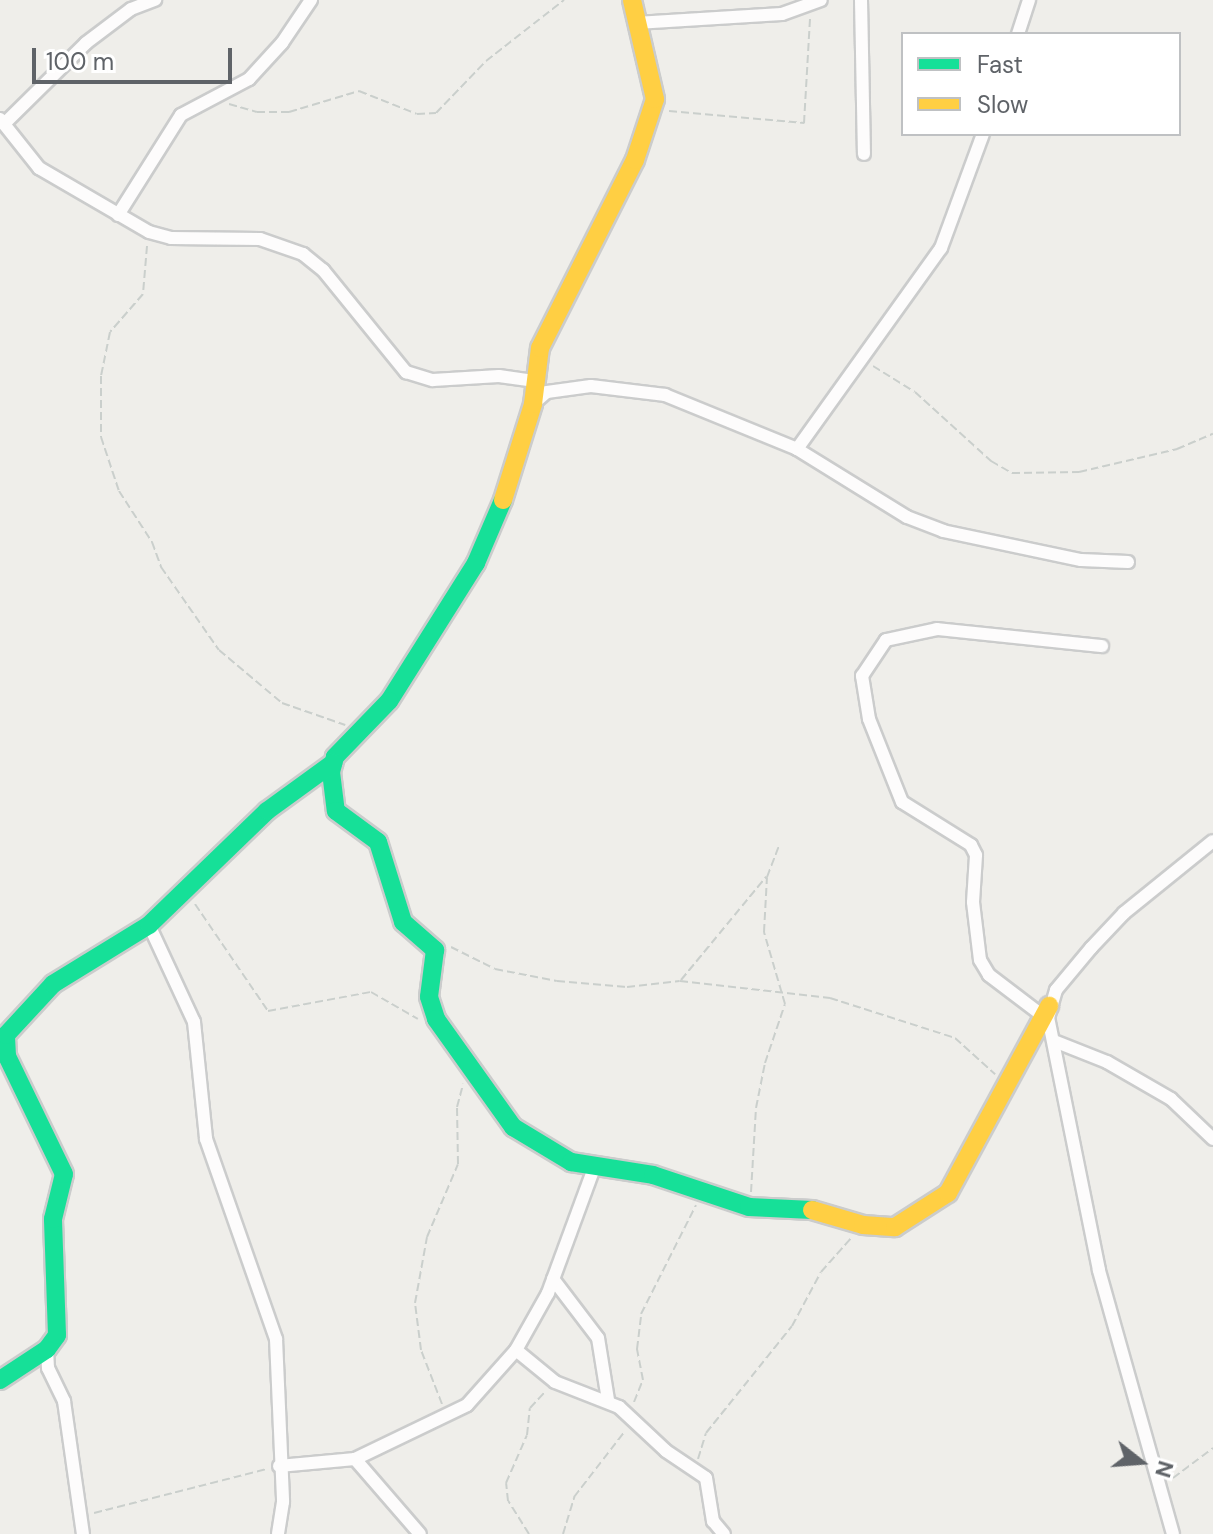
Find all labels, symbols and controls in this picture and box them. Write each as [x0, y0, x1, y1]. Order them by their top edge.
scale bar [36, 32, 236, 82]
legend [901, 32, 1181, 136]
text: 100 m [46, 46, 114, 77]
text: Fast [977, 49, 1023, 80]
text: Slow [977, 89, 1028, 120]
north arrow [1101, 1422, 1181, 1502]
text: N [1148, 1457, 1181, 1481]

